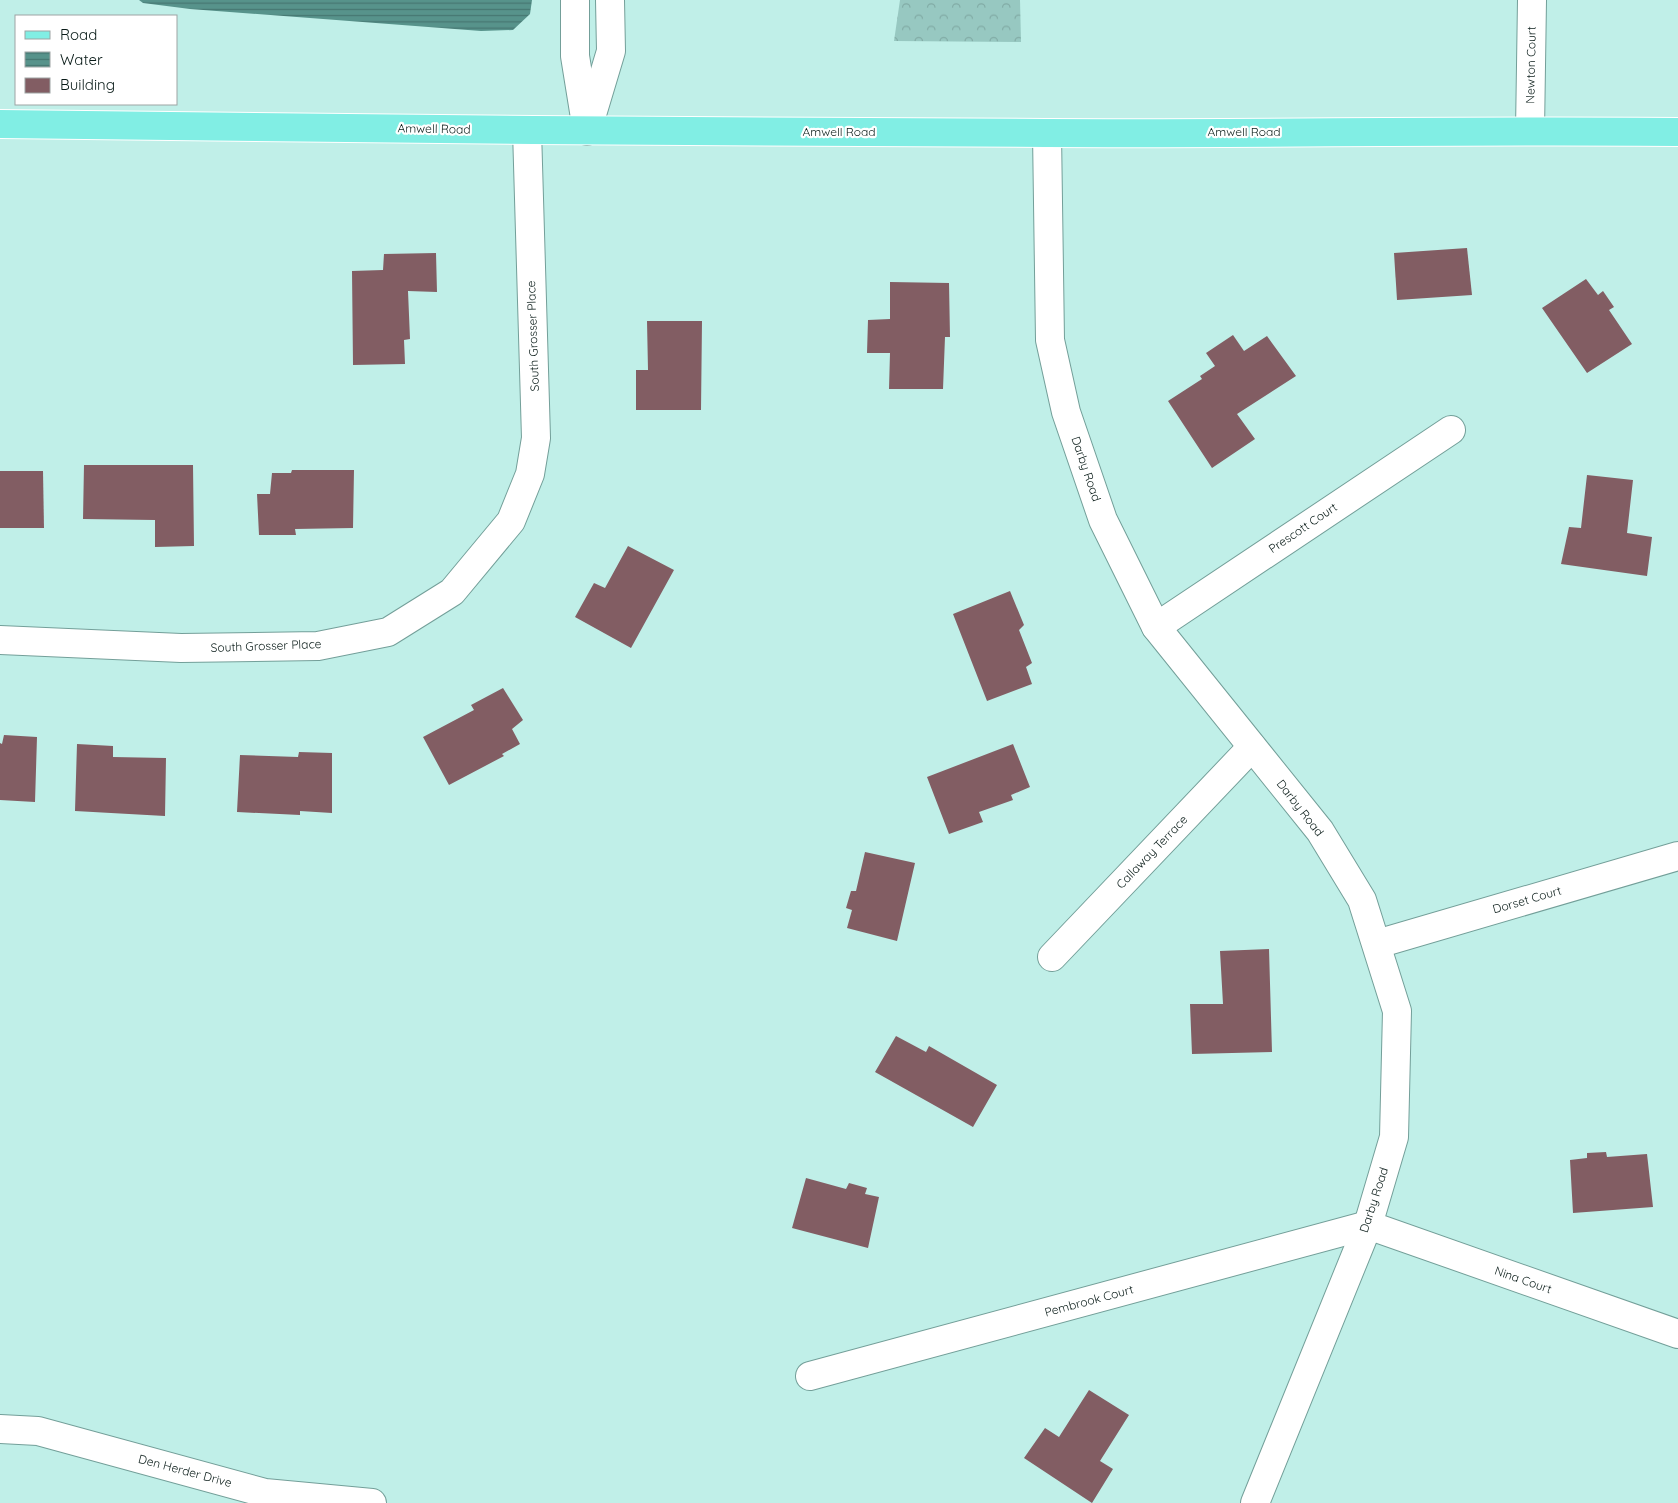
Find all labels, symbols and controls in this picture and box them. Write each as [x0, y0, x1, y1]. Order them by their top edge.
legend [15, 15, 178, 105]
text: Road [60, 25, 97, 44]
street label: Newton Court [1522, 26, 1539, 104]
text: Water [60, 50, 103, 69]
text: Building [60, 75, 115, 94]
street label: Amwell Road [397, 120, 471, 137]
street label: Amwell Road [802, 124, 876, 139]
street label: Amwell Road [1207, 124, 1281, 139]
street label: South Grosser Place [523, 280, 542, 392]
street label: Darby Road [1068, 434, 1105, 503]
street label: Prescott Court [1266, 499, 1340, 556]
street label: South Grosser Place [210, 636, 322, 655]
street label: Darby Road [1274, 776, 1327, 839]
street label: Callaway Terrace [1113, 812, 1191, 891]
street label: Dorset Court [1491, 883, 1563, 917]
street label: Darby Road [1356, 1165, 1391, 1234]
street label: Nina Court [1493, 1263, 1554, 1296]
street label: Pembrook Court [1043, 1281, 1135, 1320]
street label: Den Herder Drive [137, 1451, 234, 1490]

